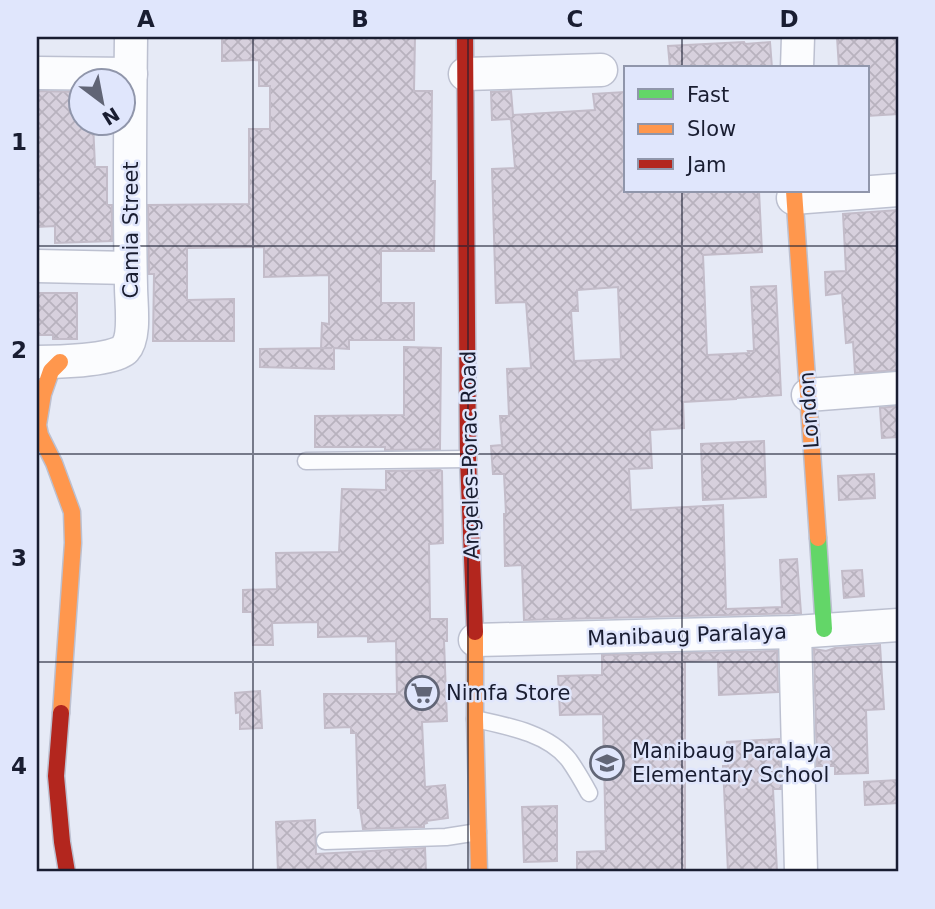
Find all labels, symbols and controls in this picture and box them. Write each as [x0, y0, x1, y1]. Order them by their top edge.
text: A [137, 6, 155, 32]
text: B [351, 6, 369, 32]
text: C [567, 6, 583, 32]
text: D [779, 6, 799, 32]
north arrow [66, 66, 136, 136]
legend [624, 66, 869, 192]
text: Fast [687, 83, 729, 107]
text: N [98, 103, 124, 130]
text: Slow [687, 117, 736, 141]
text: 1 [11, 129, 27, 155]
text: Jam [685, 153, 727, 177]
street label: Camia Street [119, 161, 143, 299]
text: 2 [11, 337, 27, 363]
street label: Angeles-Porac Road [456, 351, 484, 559]
street label: London [794, 371, 824, 449]
text: 3 [11, 545, 27, 571]
street label: Manibaug Paralaya [587, 620, 787, 650]
supermarket icon: Nimfa Store [403, 674, 441, 712]
place label: Nimfa Store [446, 681, 570, 705]
place label: Manibaug Paralaya Elementary School [632, 739, 832, 787]
school or university icon: Manibaug Paralaya Elementary School [588, 744, 626, 782]
text: 4 [11, 753, 27, 779]

